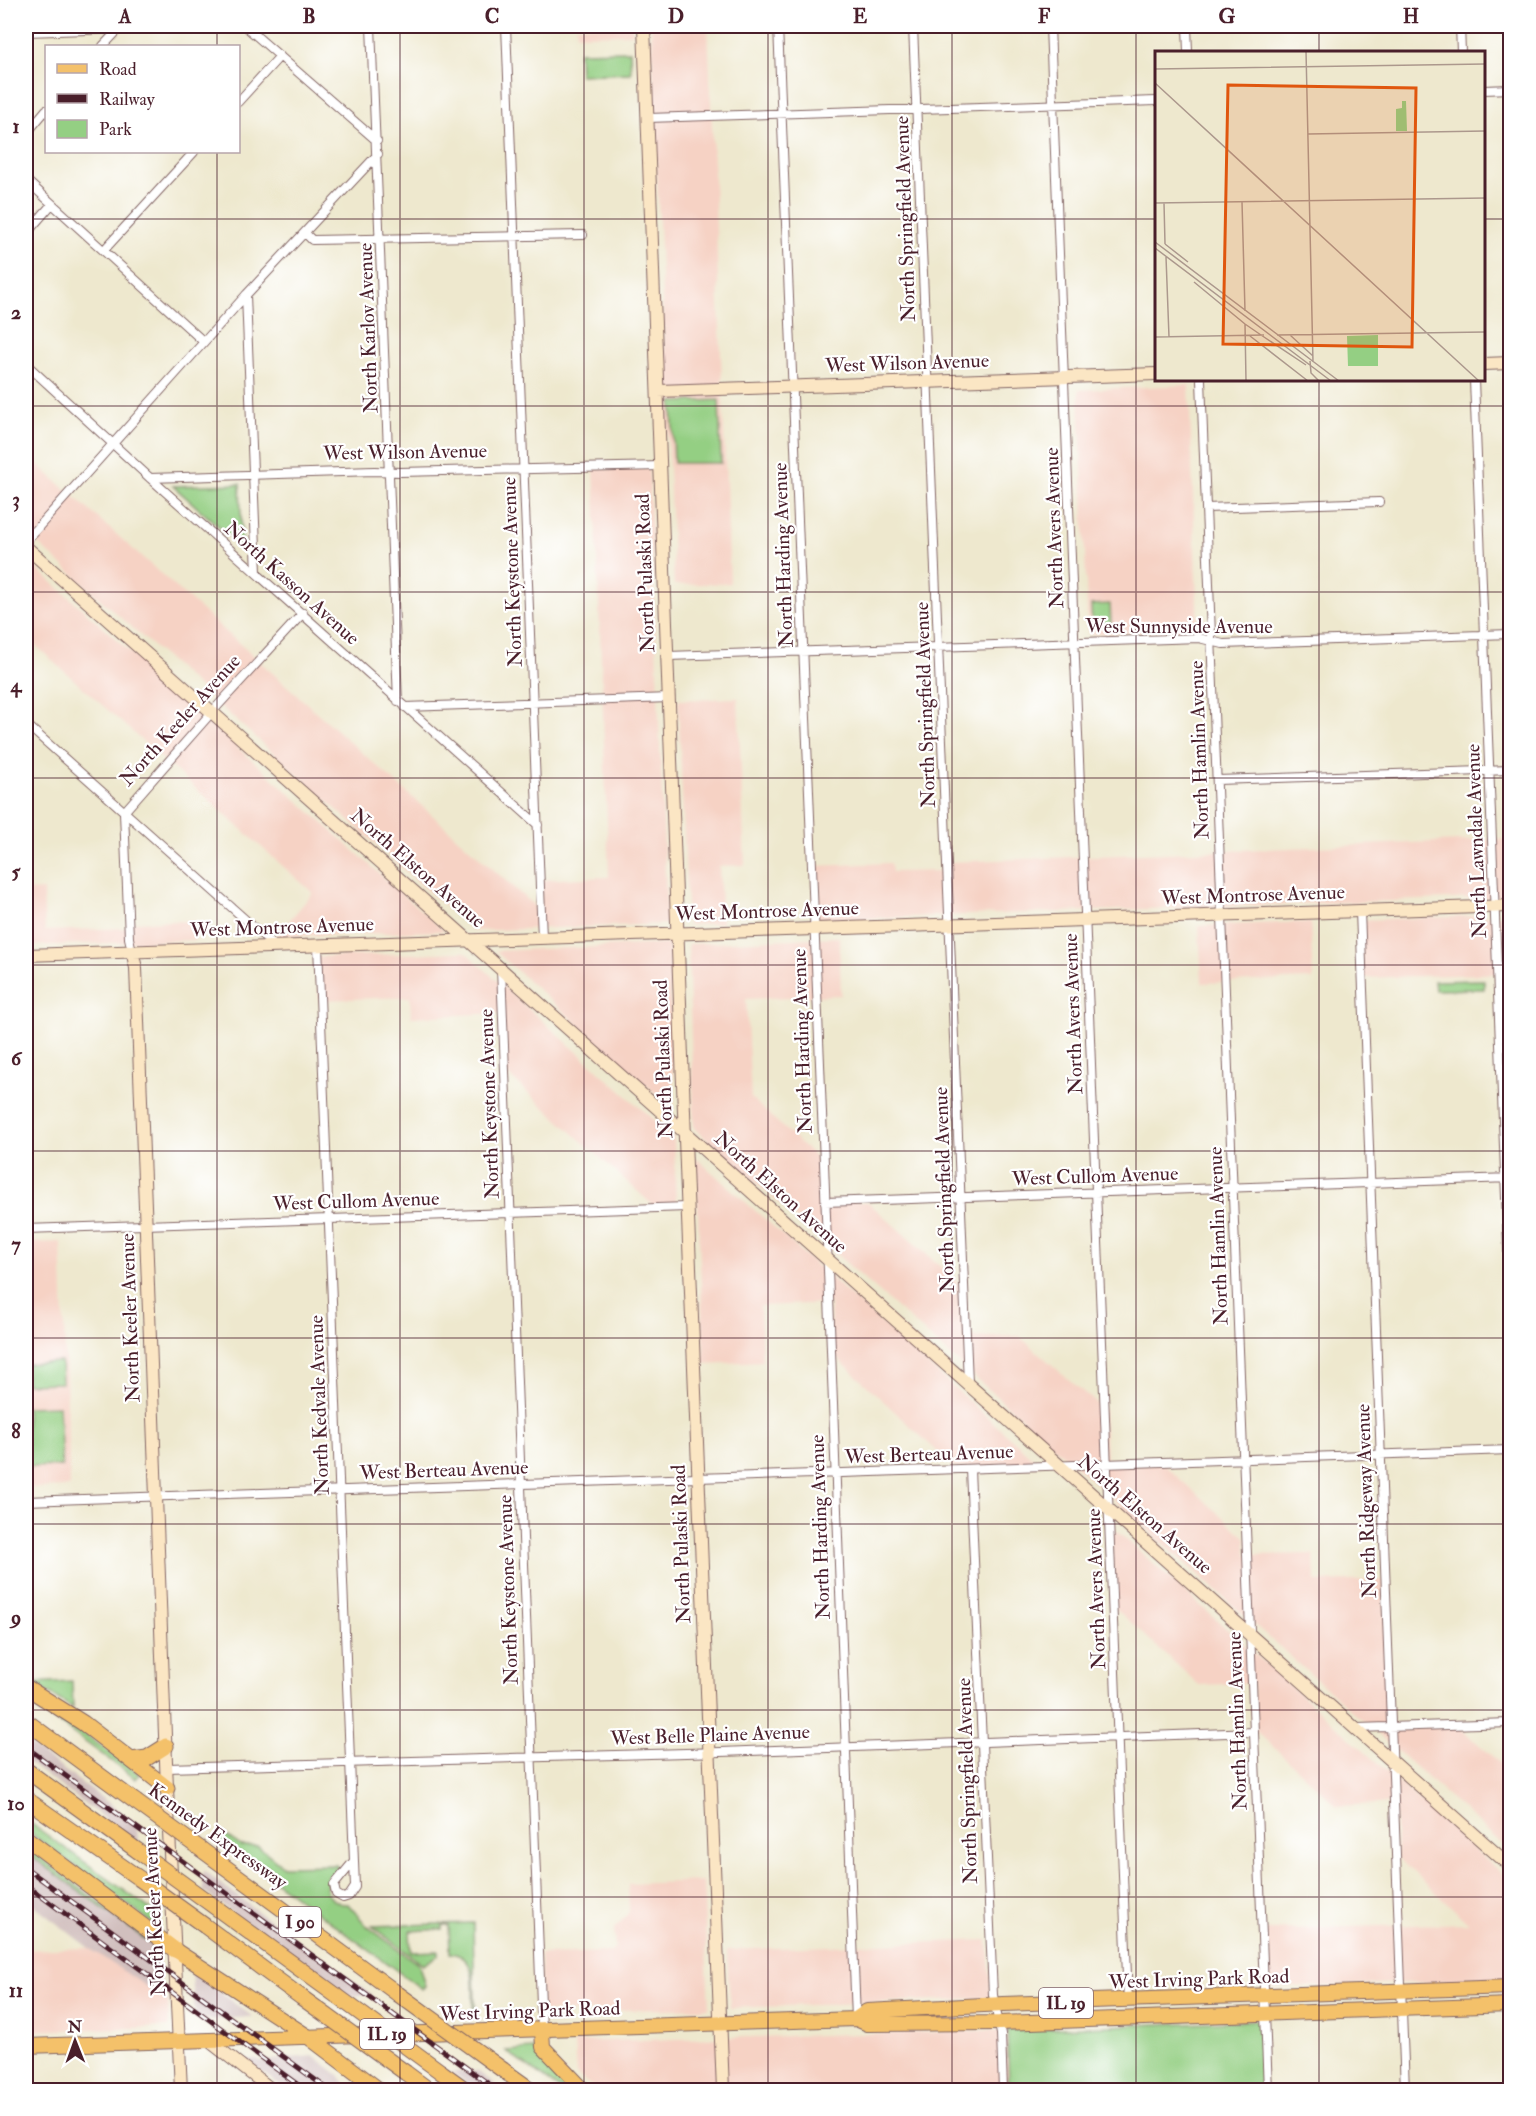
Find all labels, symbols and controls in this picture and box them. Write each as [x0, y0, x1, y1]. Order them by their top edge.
text: A [118, 4, 132, 29]
text: B [302, 4, 316, 29]
text: C [485, 4, 499, 29]
text: D [668, 4, 684, 29]
text: E [853, 4, 868, 29]
text: F [1038, 4, 1051, 29]
text: G [1219, 4, 1236, 29]
text: H [1403, 4, 1419, 29]
legend [45, 45, 240, 153]
inset map [1155, 51, 1485, 381]
text: Road [99, 58, 137, 81]
text: Railway [99, 88, 156, 111]
text: 1 [12, 114, 20, 139]
street label: North Springfield Avenue [889, 116, 922, 322]
text: Park [99, 118, 132, 141]
street label: North Karlov Avenue [353, 242, 383, 414]
text: 2 [11, 300, 21, 325]
street label: West Wilson Avenue [824, 348, 989, 378]
street label: West Wilson Avenue [322, 438, 487, 466]
street label: North Avers Avenue [1039, 447, 1069, 609]
street label: North Harding Avenue [767, 462, 799, 648]
street label: North Keystone Avenue [496, 476, 528, 668]
text: 3 [12, 487, 20, 512]
street label: North Pulaski Road [630, 493, 660, 653]
street label: North Kasson Avenue [219, 516, 365, 650]
street label: North Springfield Avenue [909, 602, 942, 808]
street label: West Sunnyside Avenue [1084, 614, 1273, 639]
street label: North Keeler Avenue [114, 649, 246, 791]
street label: North Hamlin Avenue [1183, 660, 1215, 840]
text: 4 [10, 673, 23, 698]
street label: North Lawndale Avenue [1460, 743, 1492, 939]
street label: North Elston Avenue [345, 803, 491, 933]
text: 5 [12, 859, 22, 884]
street label: West Montrose Avenue [1160, 879, 1345, 911]
street label: West Montrose Avenue [674, 895, 859, 927]
street label: West Montrose Avenue [189, 911, 374, 943]
street label: North Avers Avenue [1058, 933, 1088, 1095]
street label: North Harding Avenue [786, 948, 818, 1134]
street label: North Pulaski Road [648, 979, 678, 1139]
street label: North Keystone Avenue [473, 1008, 505, 1200]
text: 6 [11, 1046, 23, 1071]
street label: North Springfield Avenue [928, 1087, 961, 1293]
street label: North Elston Avenue [709, 1126, 853, 1258]
street label: North Hamlin Avenue [1202, 1146, 1234, 1326]
street label: West Cullom Avenue [1010, 1161, 1179, 1191]
street label: West Cullom Avenue [271, 1186, 440, 1216]
text: 7 [11, 1232, 21, 1257]
street label: North Keeler Avenue [115, 1233, 145, 1403]
street label: North Kedvale Avenue [303, 1315, 335, 1495]
street label: North Ridgeway Avenue [1350, 1403, 1382, 1599]
text: 8 [11, 1419, 21, 1444]
street label: North Harding Avenue [804, 1434, 836, 1620]
street label: West Berteau Avenue [843, 1439, 1014, 1469]
street label: North Elston Avenue [1072, 1449, 1218, 1579]
street label: West Berteau Avenue [358, 1455, 529, 1485]
street label: North Pulaski Road [666, 1464, 696, 1624]
street label: North Keystone Avenue [492, 1494, 524, 1686]
street label: North Avers Avenue [1081, 1508, 1111, 1670]
text: 9 [9, 1605, 21, 1630]
street label: North Hamlin Avenue [1221, 1631, 1253, 1811]
street label: North Springfield Avenue [951, 1678, 984, 1884]
street label: West Belle Plaine Avenue [609, 1719, 810, 1751]
street label: Kennedy Expressway [143, 1777, 293, 1896]
text: 10 [7, 1791, 25, 1816]
street label: North Keeler Avenue [137, 1827, 171, 1997]
road number: I 90 [279, 1907, 321, 1937]
street label: West Irving Park Road [1107, 1963, 1290, 1995]
text: 11 [9, 1978, 23, 2003]
road number: IL 19 [1039, 1988, 1093, 2018]
street label: West Irving Park Road [438, 1995, 621, 2027]
north arrow [45, 2011, 105, 2071]
text: N [66, 2017, 83, 2037]
road number: IL 19 [360, 2019, 414, 2049]

